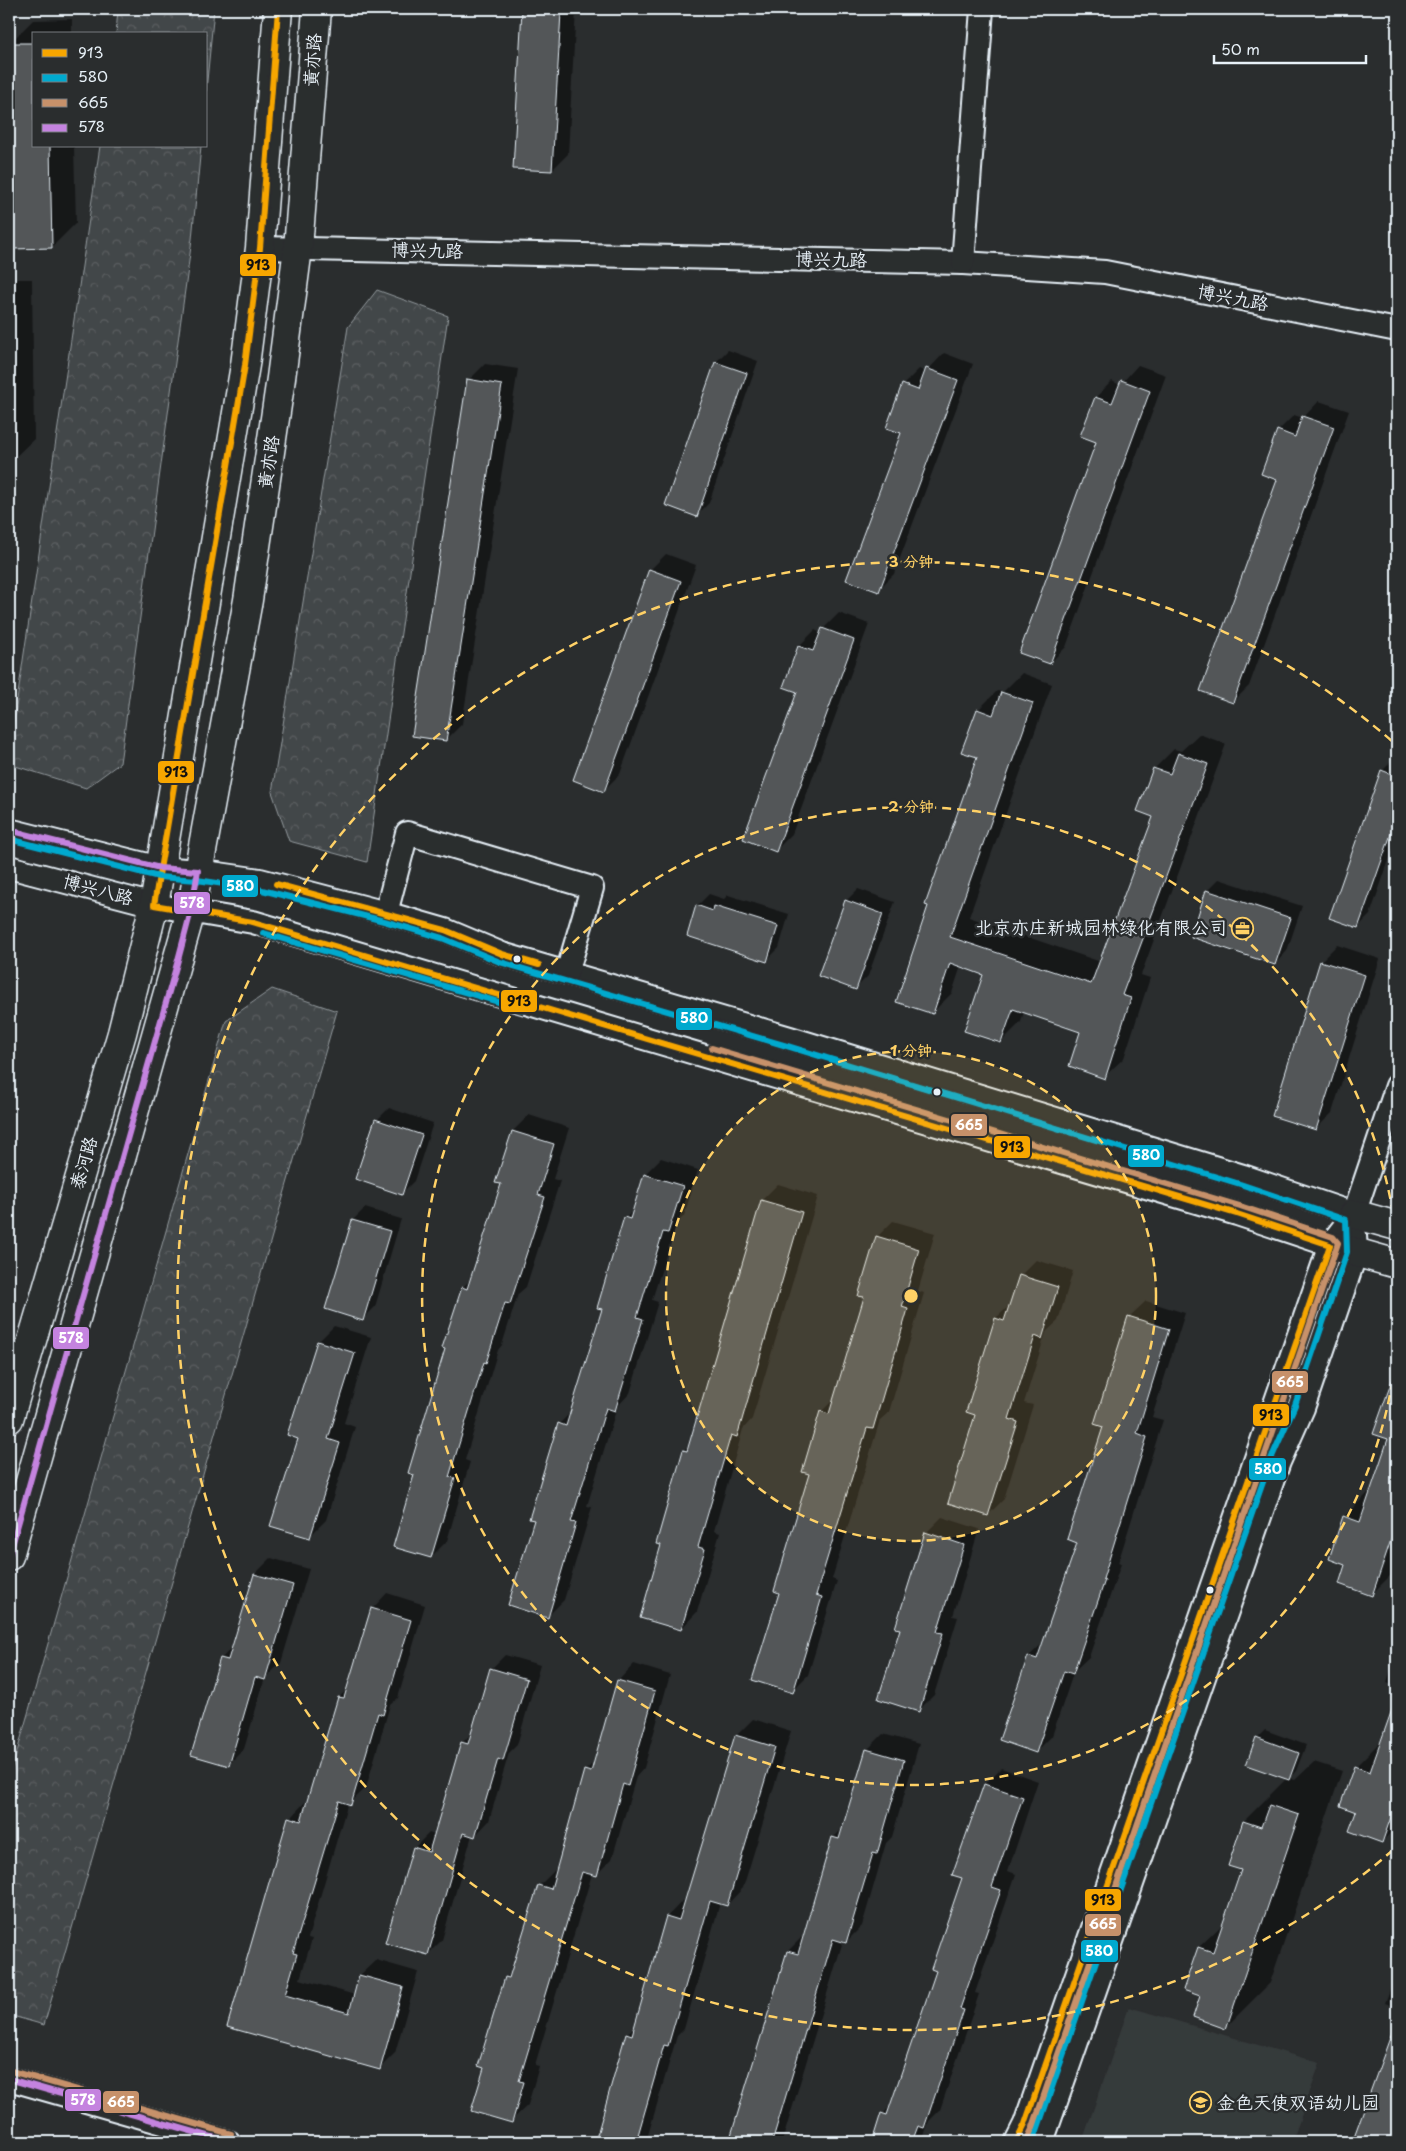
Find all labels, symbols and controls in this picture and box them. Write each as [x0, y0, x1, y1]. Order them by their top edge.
legend [32, 32, 208, 148]
street label: 黄亦路 [296, 32, 327, 88]
scale bar [1214, 32, 1366, 64]
text: 50 m [1221, 37, 1260, 60]
text: 913 [78, 40, 104, 63]
text: 580 [78, 64, 108, 87]
text: 665 [78, 90, 108, 113]
text: 578 [78, 114, 105, 137]
street label: 博兴九路 [391, 235, 463, 264]
street label: 博兴九路 [795, 244, 867, 273]
line badge: 913 [239, 253, 277, 277]
text: 913 [246, 254, 270, 275]
street label: 博兴九路 [1195, 276, 1271, 317]
street label: 黄亦路 [250, 433, 285, 491]
text: 3 分钟 [889, 549, 933, 572]
line badge: 913 [157, 760, 195, 784]
text: 913 [164, 761, 188, 782]
text: 2 分钟 [888, 794, 934, 817]
street label: 博兴八路 [60, 866, 137, 911]
line badge: 580 [221, 874, 259, 898]
text: 580 [226, 875, 254, 896]
line badge: 578 [173, 891, 211, 915]
text: 578 [179, 892, 205, 913]
place label: 北京亦庄新城园林绿化有限公司 [975, 913, 1227, 940]
office icon: 北京亦庄新城园林绿化有限公司 [1231, 916, 1255, 940]
unlabelled marker [512, 954, 522, 964]
line badge: 913 [500, 989, 538, 1013]
text: 913 [507, 990, 531, 1011]
line badge: 580 [675, 1007, 713, 1031]
text: 580 [680, 1007, 708, 1028]
text: 1 分钟 [890, 1038, 932, 1061]
unlabelled marker [932, 1087, 942, 1097]
line badge: 665 [950, 1113, 988, 1137]
text: 665 [955, 1114, 983, 1135]
street label: 泰河路 [62, 1133, 103, 1192]
line badge: 913 [993, 1135, 1031, 1159]
text: 913 [1000, 1136, 1024, 1157]
line badge: 580 [1127, 1144, 1165, 1168]
text: 580 [1132, 1144, 1160, 1165]
centre of rings [902, 1287, 920, 1305]
line badge: 578 [52, 1326, 90, 1350]
text: 578 [58, 1327, 84, 1348]
line badge: 665 [1271, 1370, 1309, 1394]
text: 665 [1276, 1371, 1304, 1392]
line badge: 913 [1252, 1403, 1290, 1427]
text: 913 [1259, 1404, 1283, 1425]
line badge: 580 [1248, 1457, 1287, 1481]
text: 580 [1254, 1458, 1282, 1479]
unlabelled marker [1205, 1585, 1215, 1595]
line badge: 913 [1084, 1888, 1122, 1912]
text: 913 [1091, 1889, 1115, 1910]
line badge: 665 [1084, 1913, 1122, 1937]
text: 665 [1089, 1913, 1117, 1934]
line badge: 580 [1080, 1939, 1119, 1963]
text: 580 [1085, 1940, 1113, 1961]
line badge: 578 [64, 2088, 102, 2112]
place label: 金色天使双语幼儿园 [1217, 2088, 1379, 2115]
text: 578 [70, 2089, 96, 2110]
line badge: 665 [102, 2090, 140, 2114]
text: 665 [107, 2091, 135, 2112]
school or university icon: 金色天使双语幼儿园 [1189, 2091, 1213, 2115]

